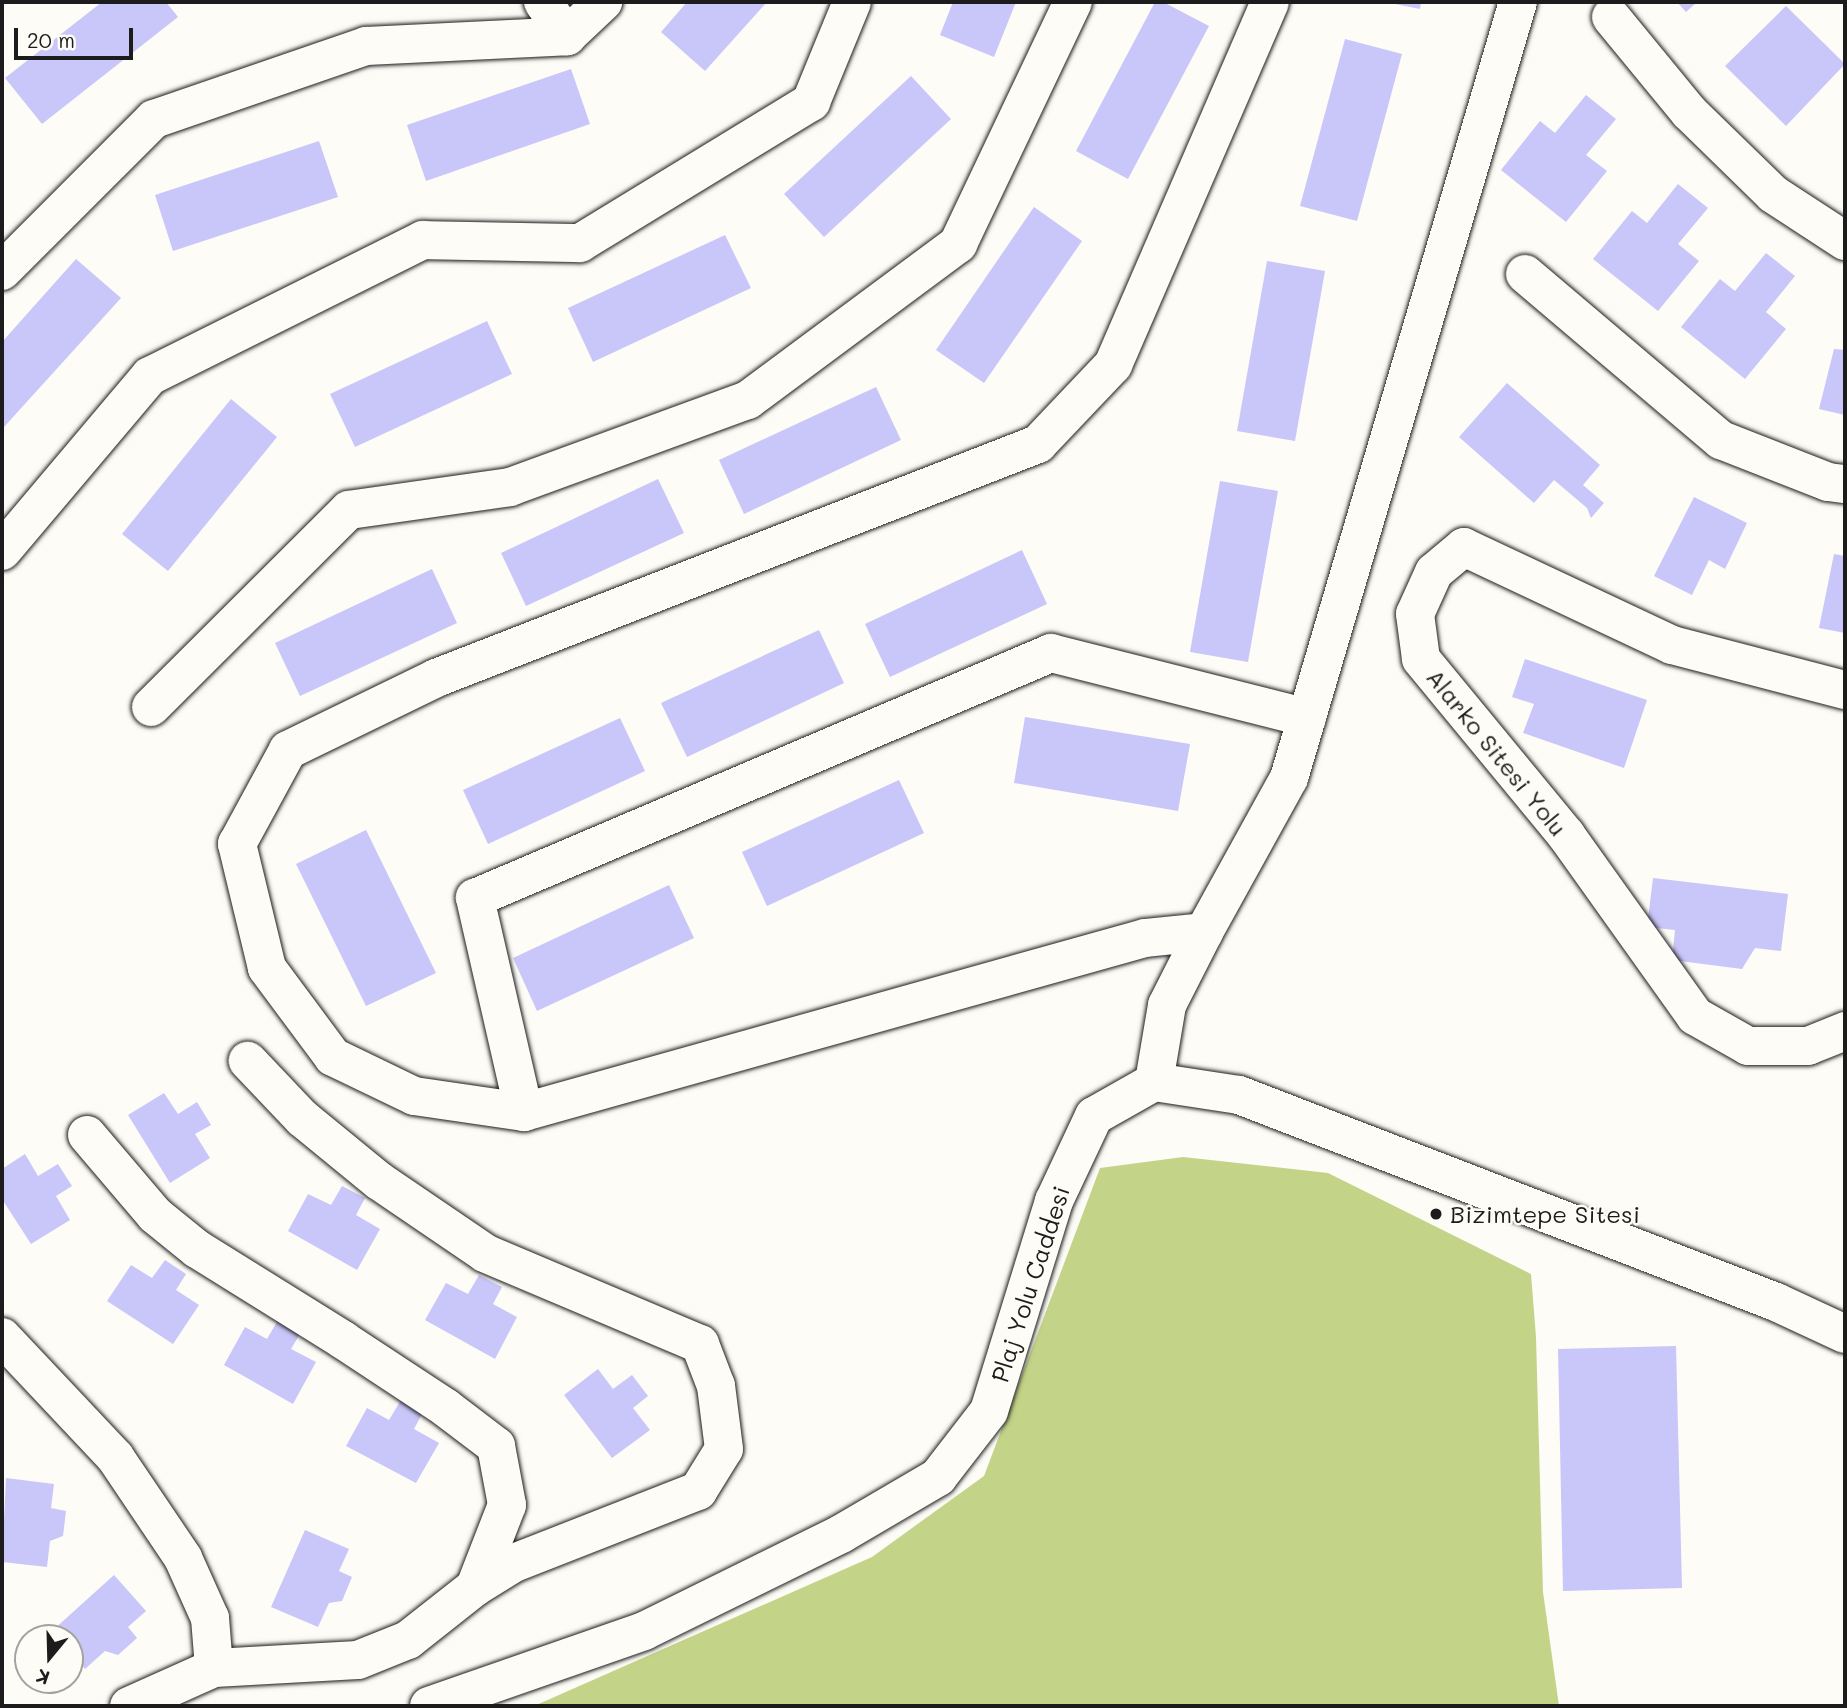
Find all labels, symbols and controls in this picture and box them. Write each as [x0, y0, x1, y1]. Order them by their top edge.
scale bar [18, 14, 136, 58]
text: 20 m [27, 26, 75, 53]
street label: Alarko Sitesi Yolu [1421, 663, 1573, 841]
street label: Plaj Yolu Caddesi [985, 1182, 1075, 1386]
place label: Bizimtepe Sitesi [1450, 1200, 1640, 1228]
marker: Bizimtepe Sitesi [1428, 1206, 1444, 1222]
north arrow [14, 1624, 84, 1694]
text: K [33, 1664, 53, 1691]

